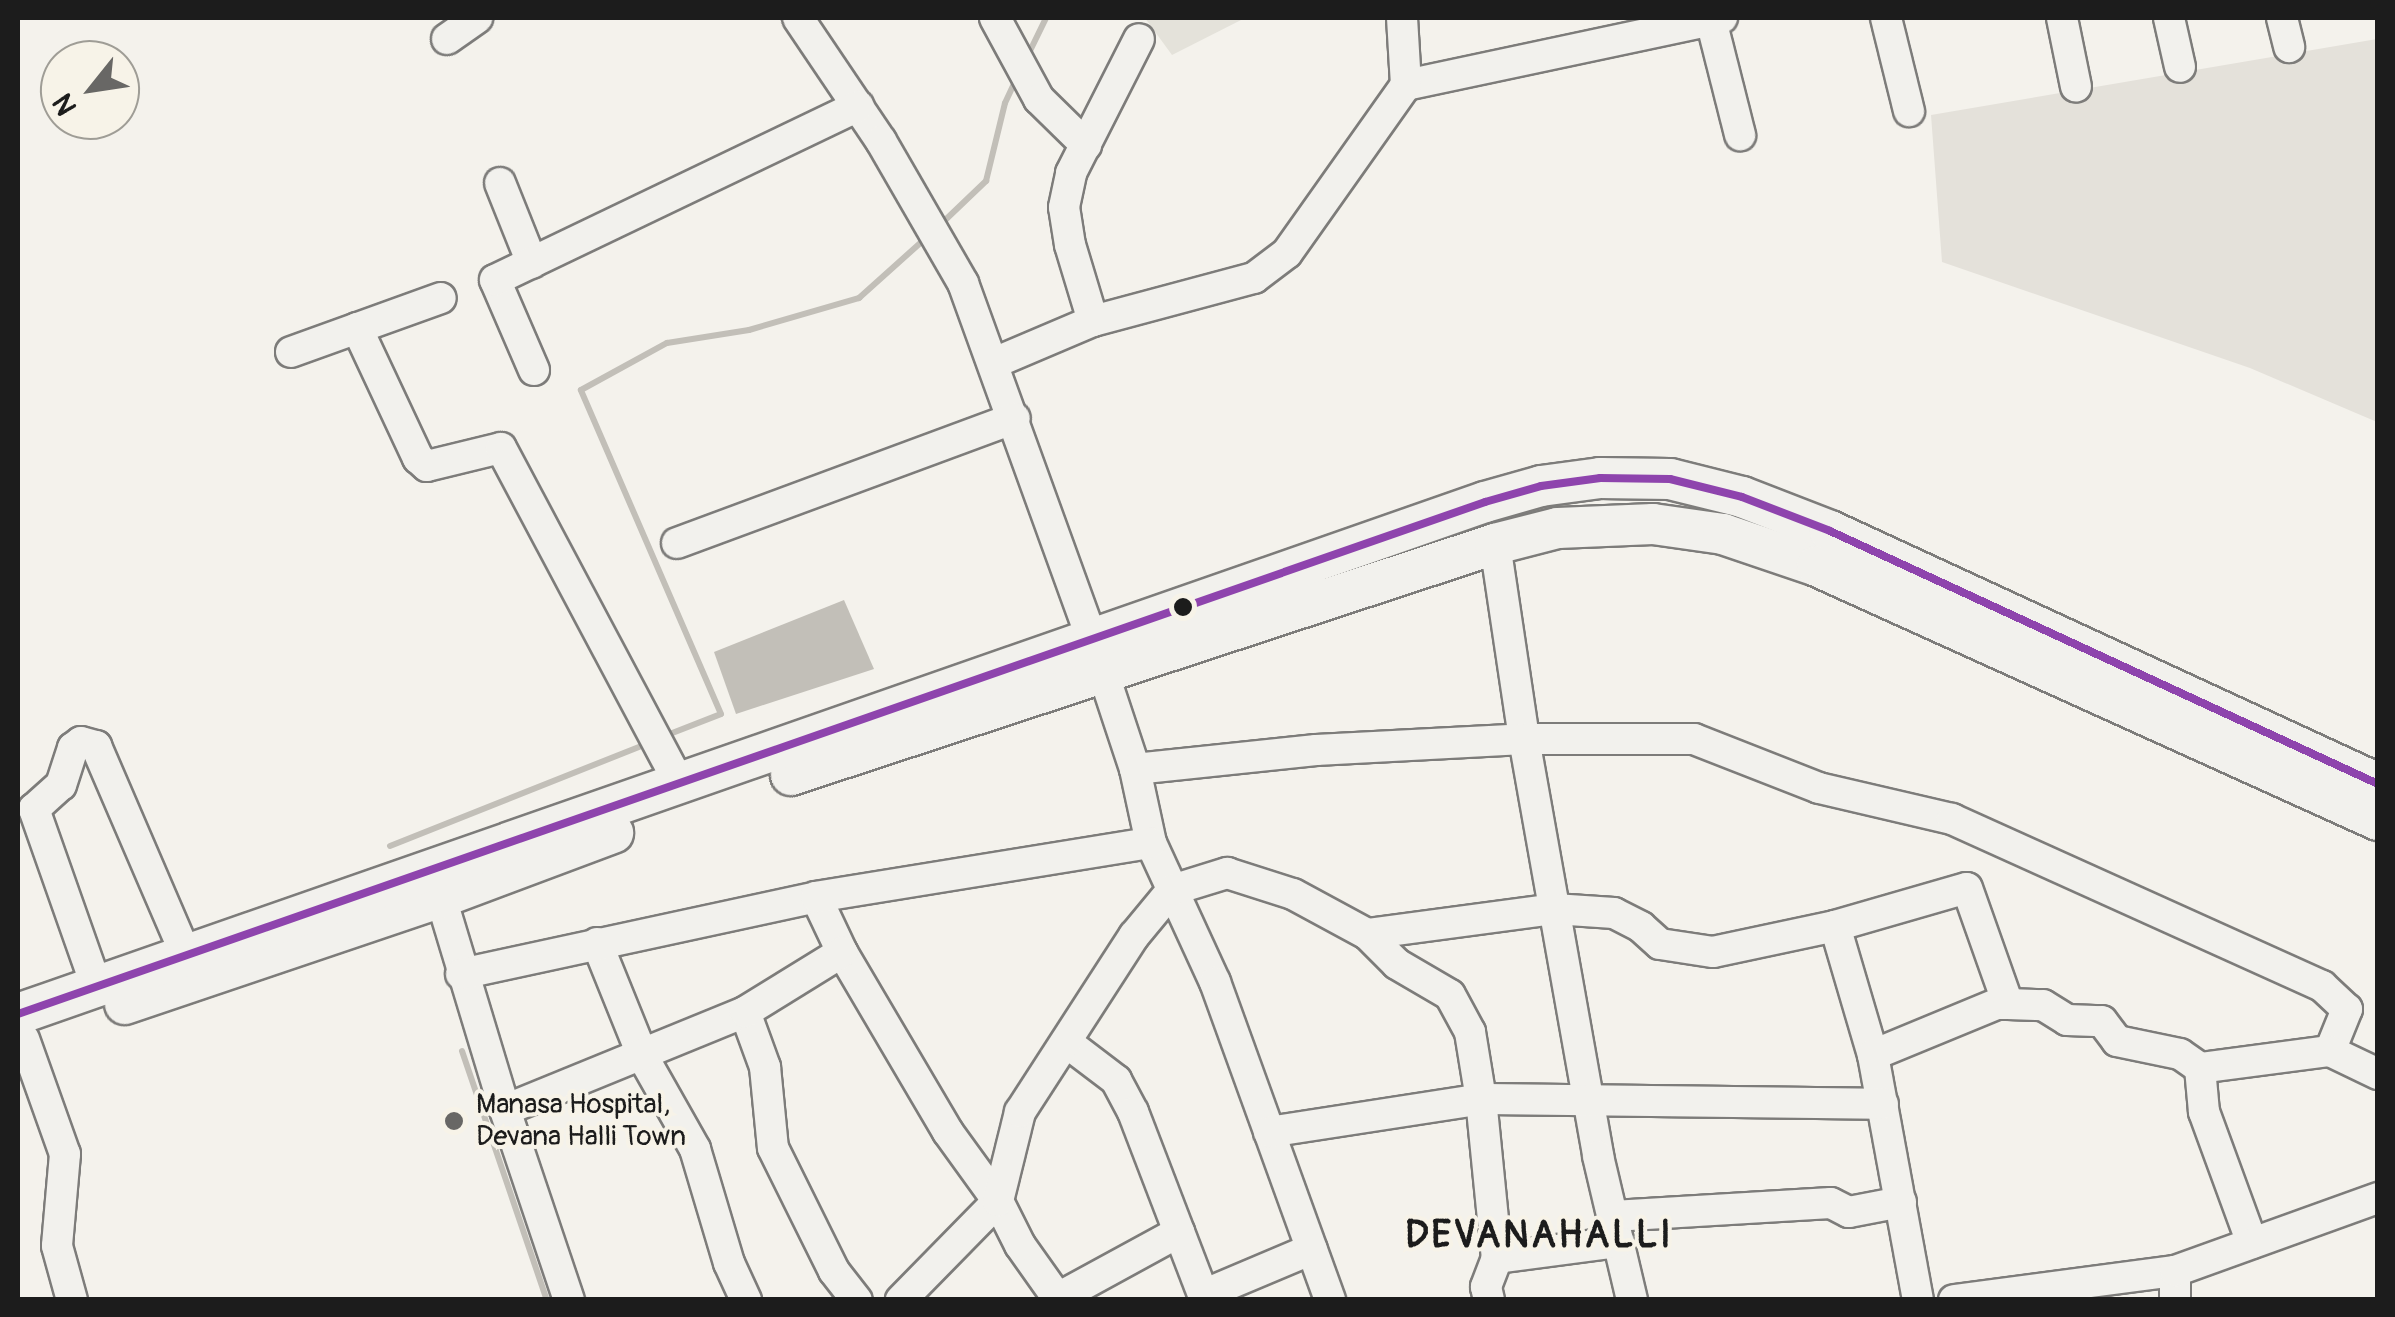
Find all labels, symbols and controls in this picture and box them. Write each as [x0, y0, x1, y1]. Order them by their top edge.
north arrow [40, 40, 140, 140]
text: N [45, 87, 85, 121]
unlabelled marker [1173, 597, 1193, 617]
place label: Manasa Hospital, Devana Halli Town [476, 1088, 686, 1154]
marker: Manasa Hospital, Devana Halli Town [441, 1108, 467, 1134]
district label: DEVANAHALLI [1405, 1213, 1673, 1259]

